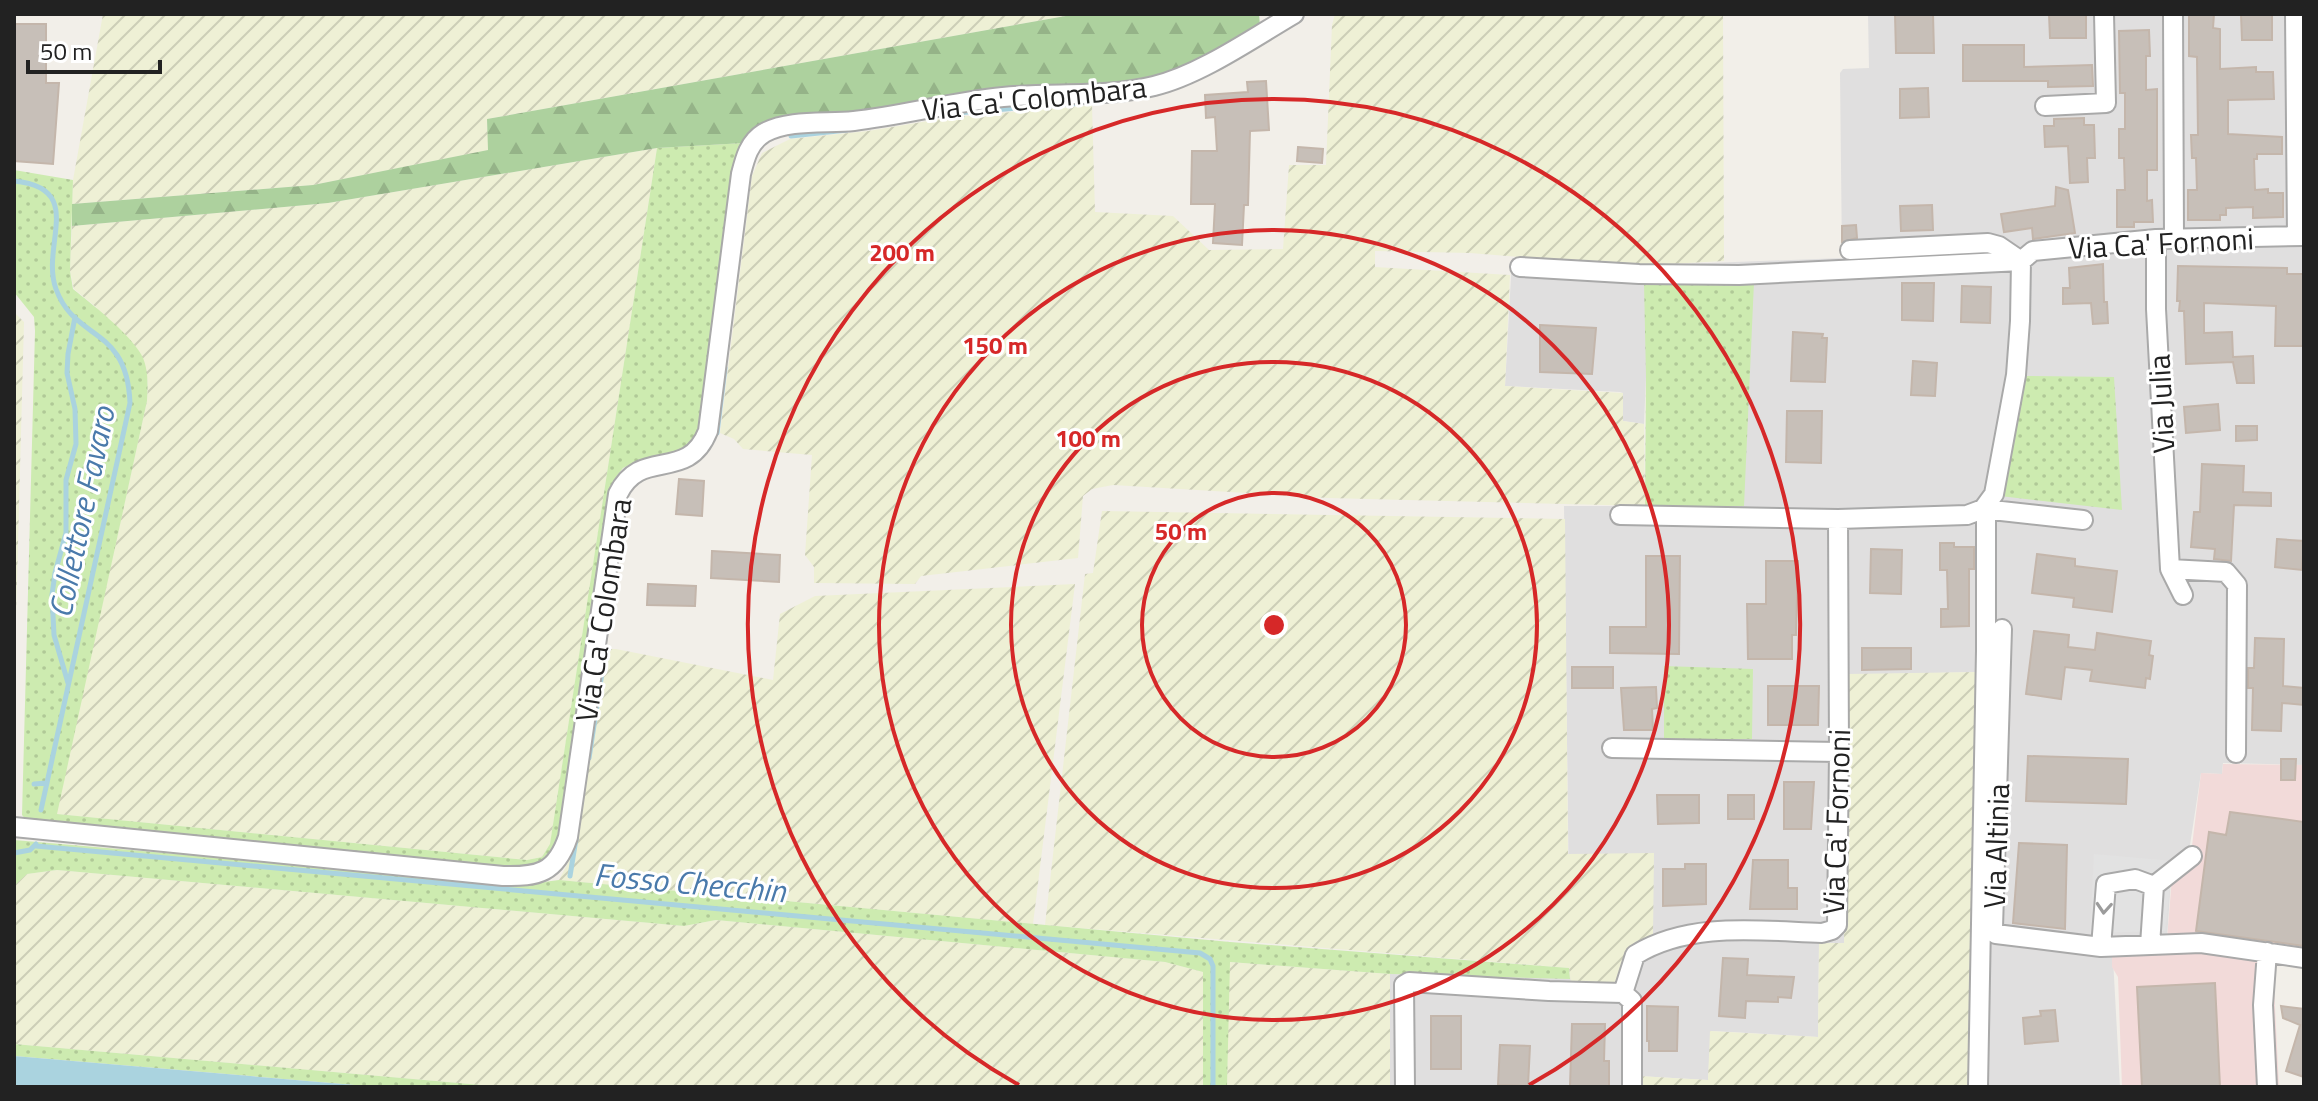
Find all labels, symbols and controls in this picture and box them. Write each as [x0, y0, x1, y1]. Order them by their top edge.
scale bar [28, 24, 160, 74]
text: 50 m [40, 33, 92, 69]
street label: Via Ca' Colombara [919, 63, 1149, 133]
street label: Via Ca' Fornoni [2067, 215, 2255, 271]
text: 200 m [869, 234, 935, 270]
text: 150 m [962, 327, 1028, 363]
street label: Via Julia [2135, 353, 2187, 455]
water label: Collettore Favaro [35, 401, 127, 622]
text: 100 m [1055, 420, 1121, 456]
street label: Via Ca' Colombara [563, 495, 643, 725]
text: 50 m [1155, 513, 1207, 549]
centre of rings [1260, 611, 1288, 639]
street label: Via Ca' Fornoni [1810, 728, 1862, 916]
street label: Via Altinia [1971, 783, 2021, 909]
water label: Fosso Checchin [592, 850, 789, 914]
one-way arrow [2096, 902, 2113, 915]

